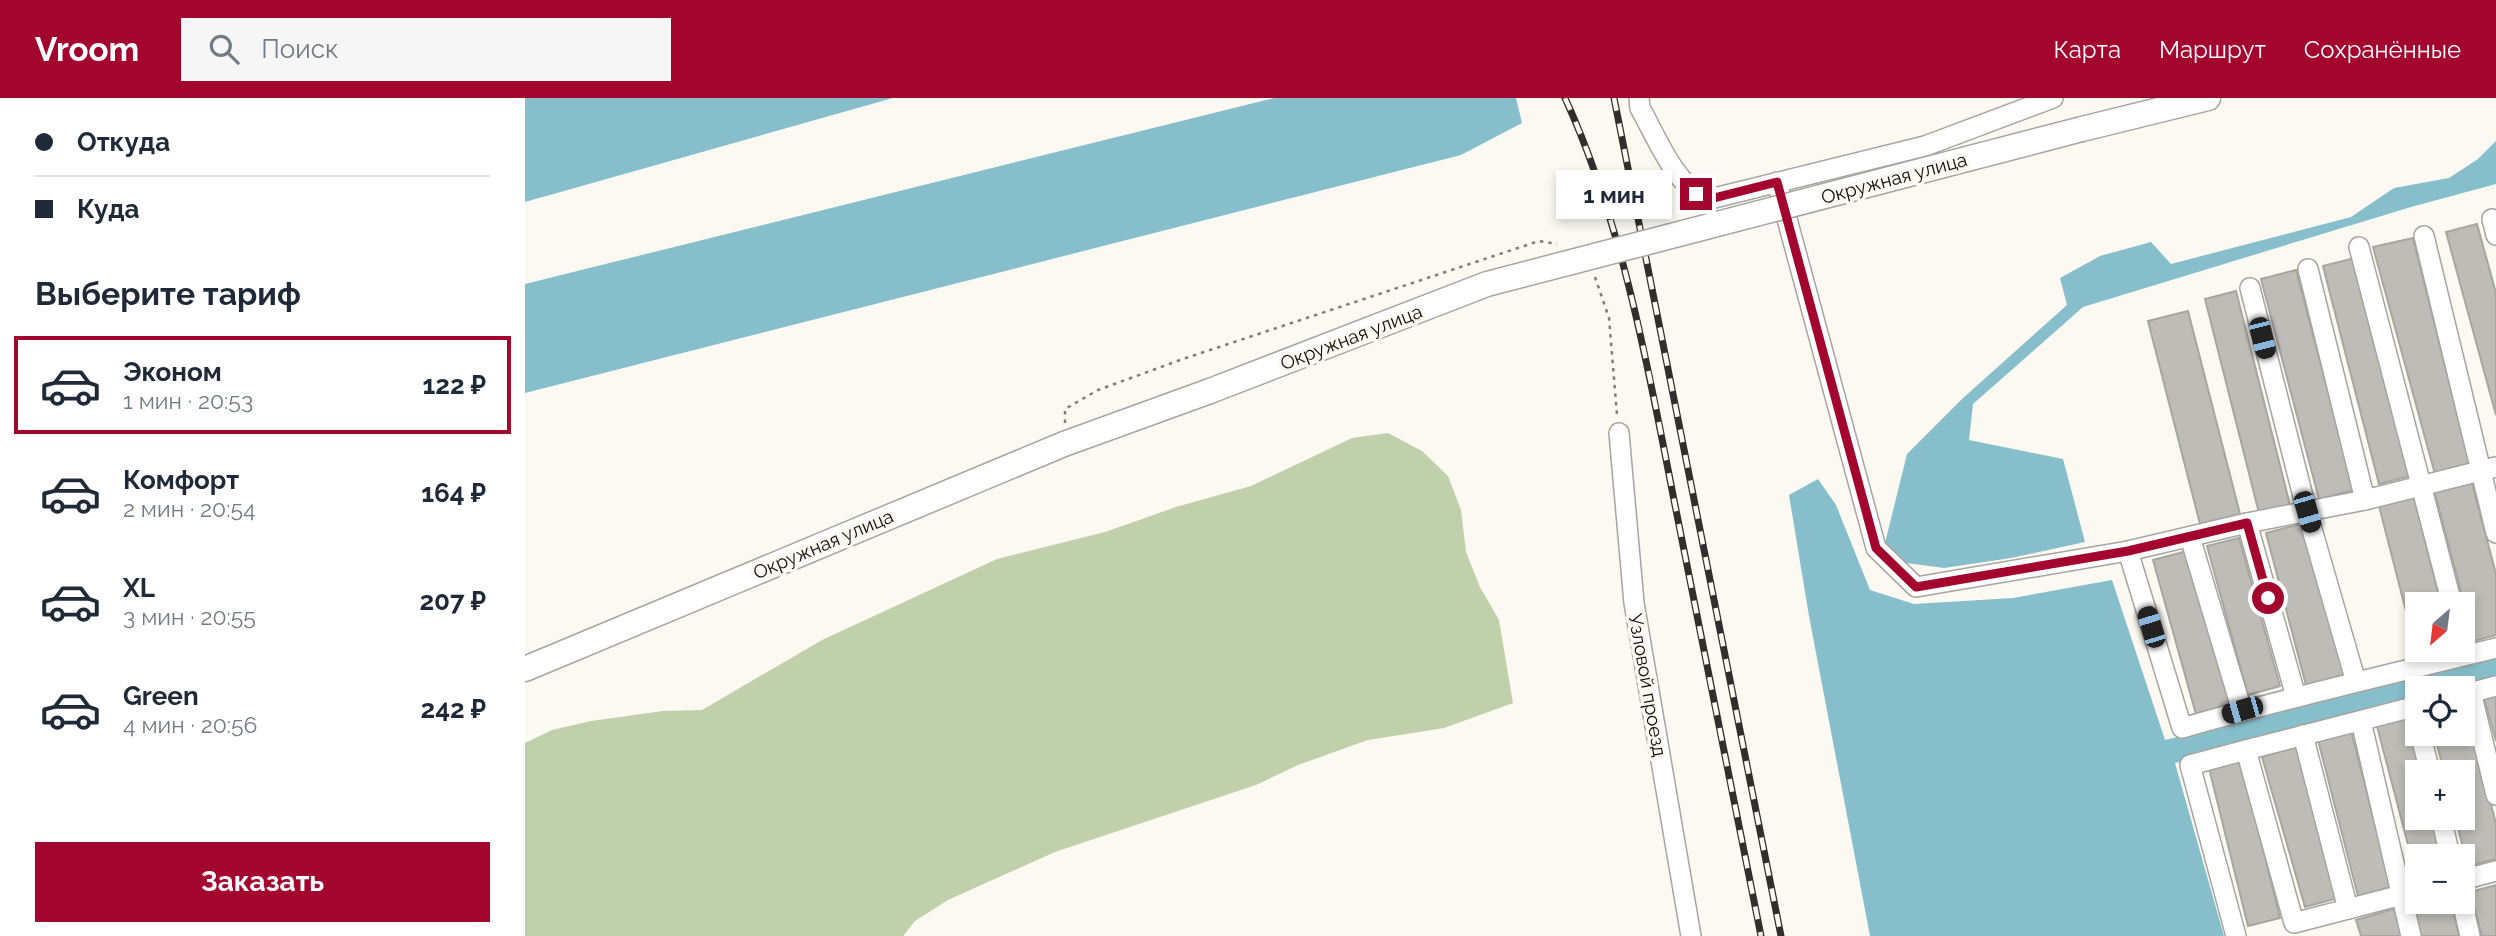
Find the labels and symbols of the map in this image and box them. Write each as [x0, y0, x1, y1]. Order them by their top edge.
street label: Окружная улица [1819, 148, 1969, 208]
callout: 1 мин [1556, 170, 1671, 218]
route end [1680, 178, 1712, 210]
street label: Окружная улица [1277, 300, 1425, 374]
car [2247, 315, 2278, 361]
car [2292, 489, 2323, 535]
street label: Окружная улица [750, 505, 896, 583]
route start [2252, 582, 2284, 614]
north arrow [2405, 592, 2475, 662]
car [2135, 604, 2168, 650]
street label: Узловой проезд [1625, 612, 1671, 758]
car [2219, 694, 2266, 726]

